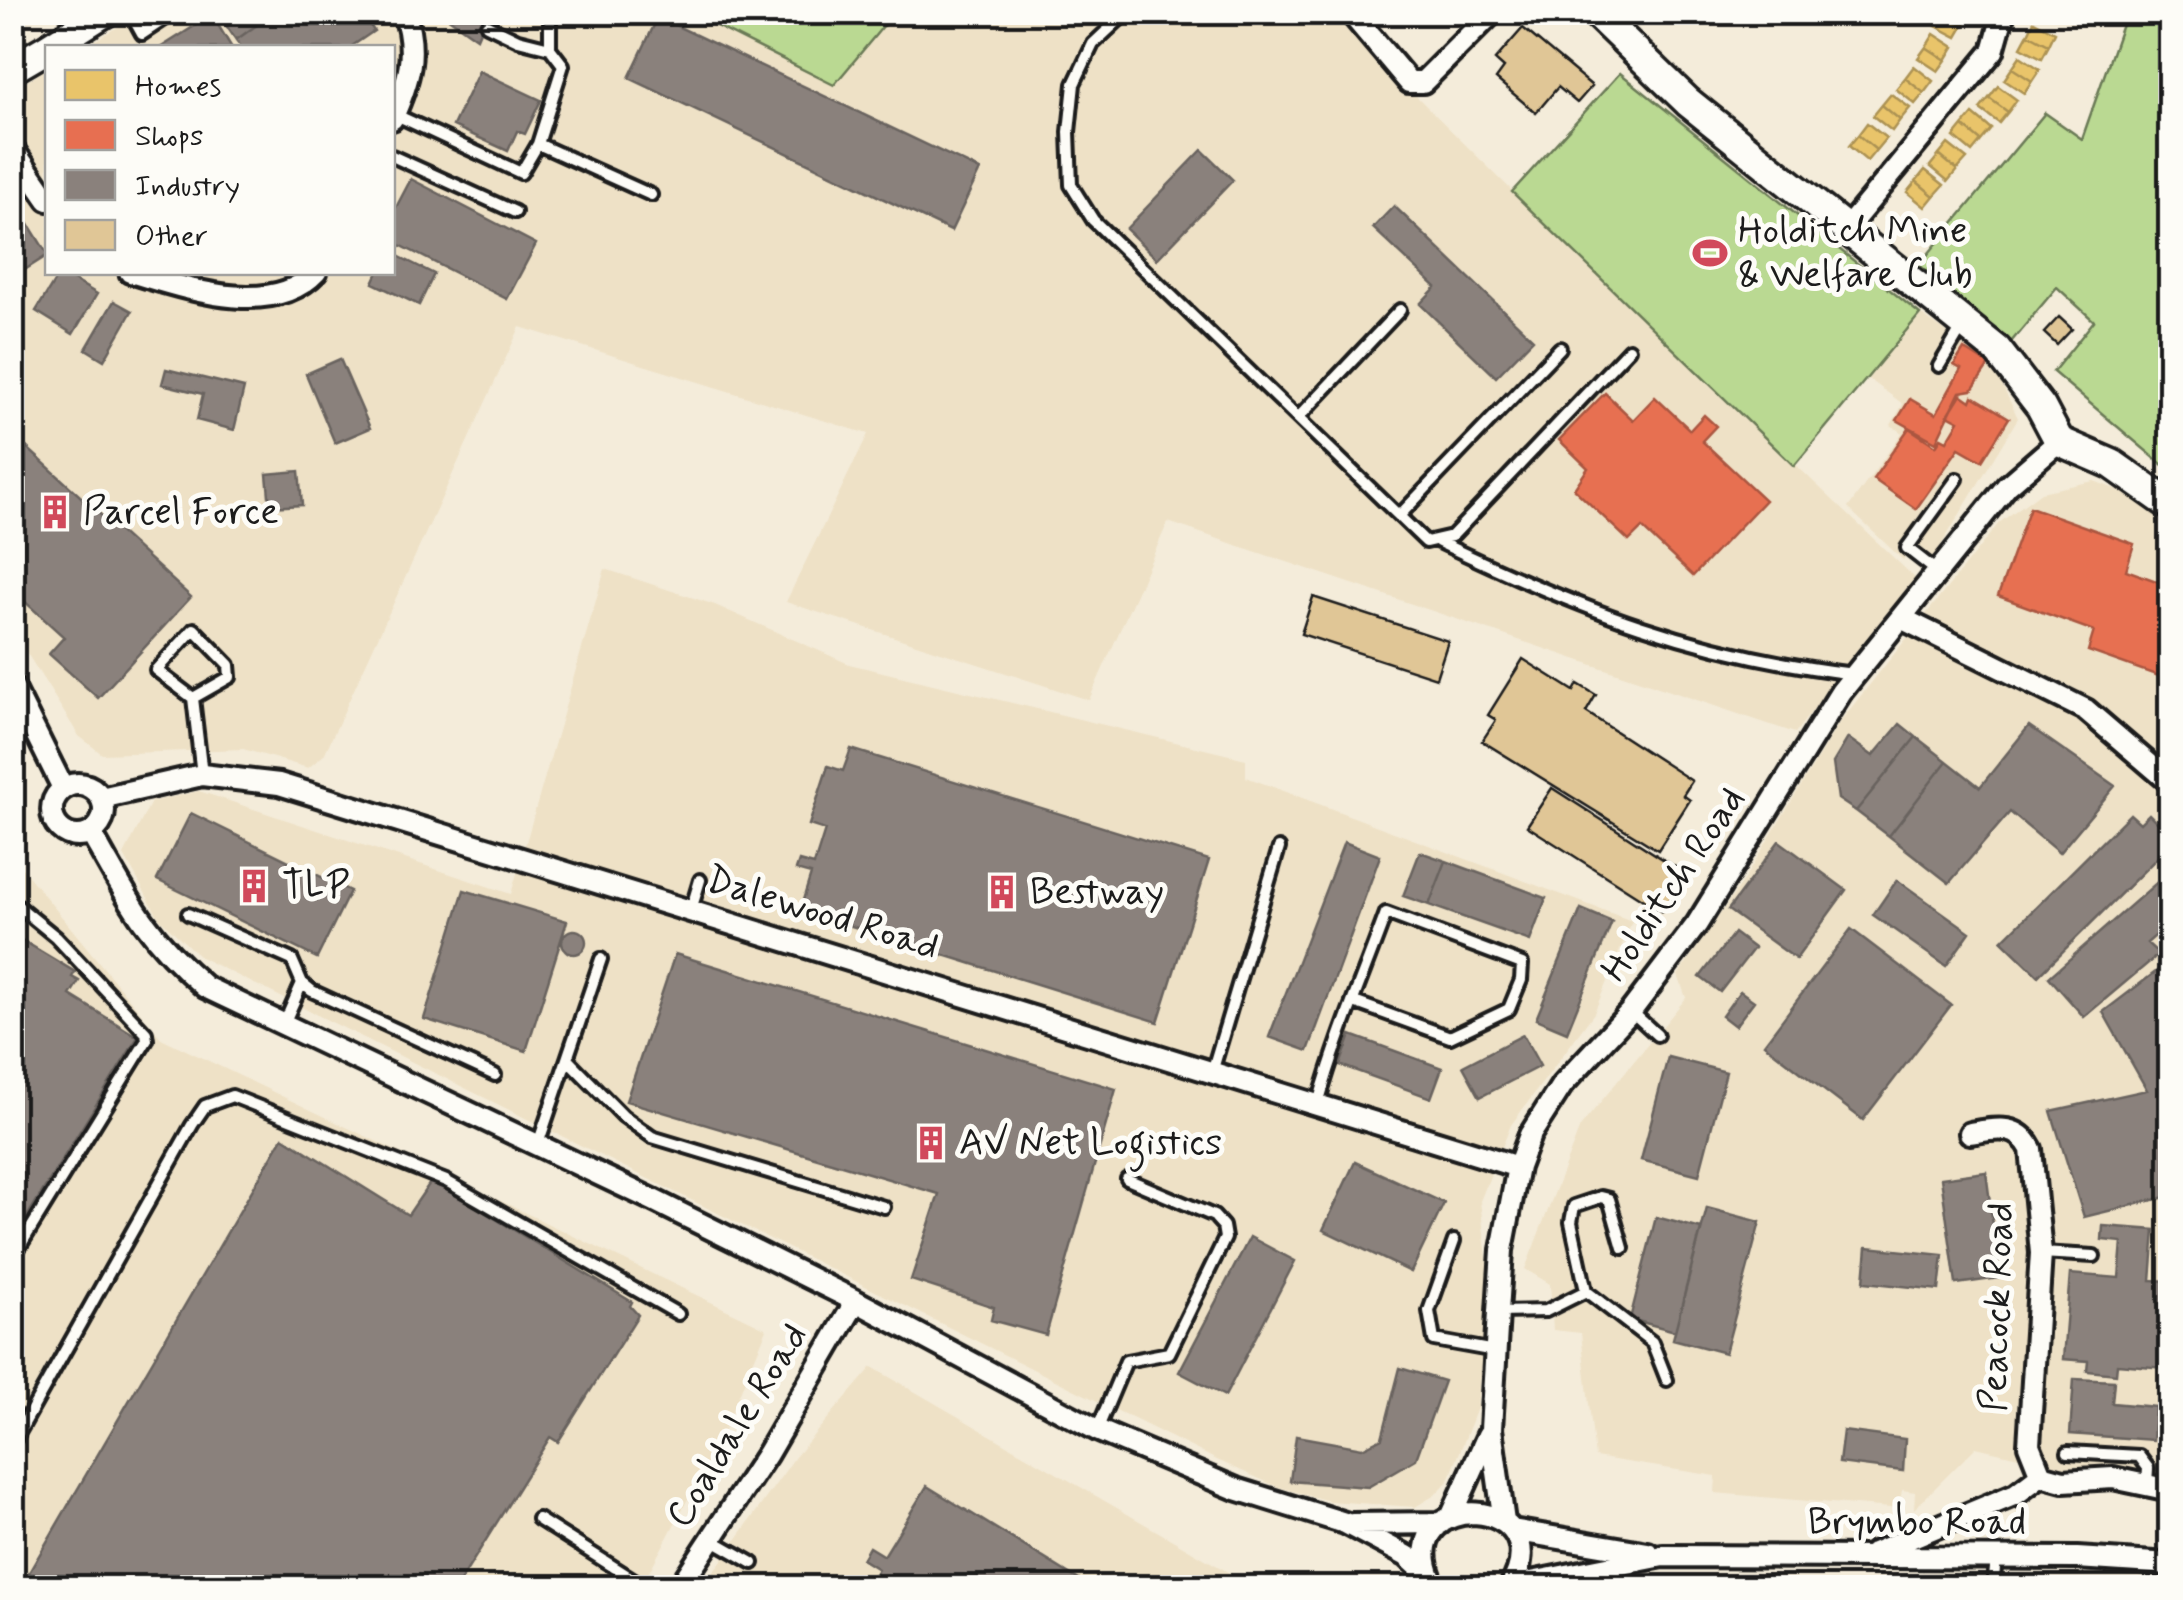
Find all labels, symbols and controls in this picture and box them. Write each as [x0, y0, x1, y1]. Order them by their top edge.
legend [45, 45, 395, 275]
text: Homes [135, 67, 221, 106]
text: Shops [135, 117, 203, 156]
text: Industry [135, 167, 240, 206]
place label: Holditch Mine & Welfare Club [1738, 207, 1972, 300]
text: Other [135, 217, 208, 256]
sports icon: Holditch Mine & Welfare Club [1691, 234, 1729, 272]
place label: Parcel Force [83, 488, 279, 537]
building icon: Parcel Force [36, 493, 74, 531]
street label: Holditch Road [1591, 778, 1757, 992]
street label: Dalewood Road [700, 855, 944, 973]
place label: TLP [282, 862, 350, 911]
building icon: TLP [235, 867, 273, 905]
place label: Bestway [1030, 868, 1164, 917]
building icon: Bestway [983, 873, 1021, 911]
place label: AV Net Logistics [959, 1119, 1222, 1172]
building icon: AV Net Logistics [912, 1124, 950, 1162]
street label: Peacock Road [1970, 1202, 2026, 1412]
street label: Coaldale Road [656, 1315, 820, 1537]
street label: Brymbo Road [1808, 1498, 2026, 1547]

